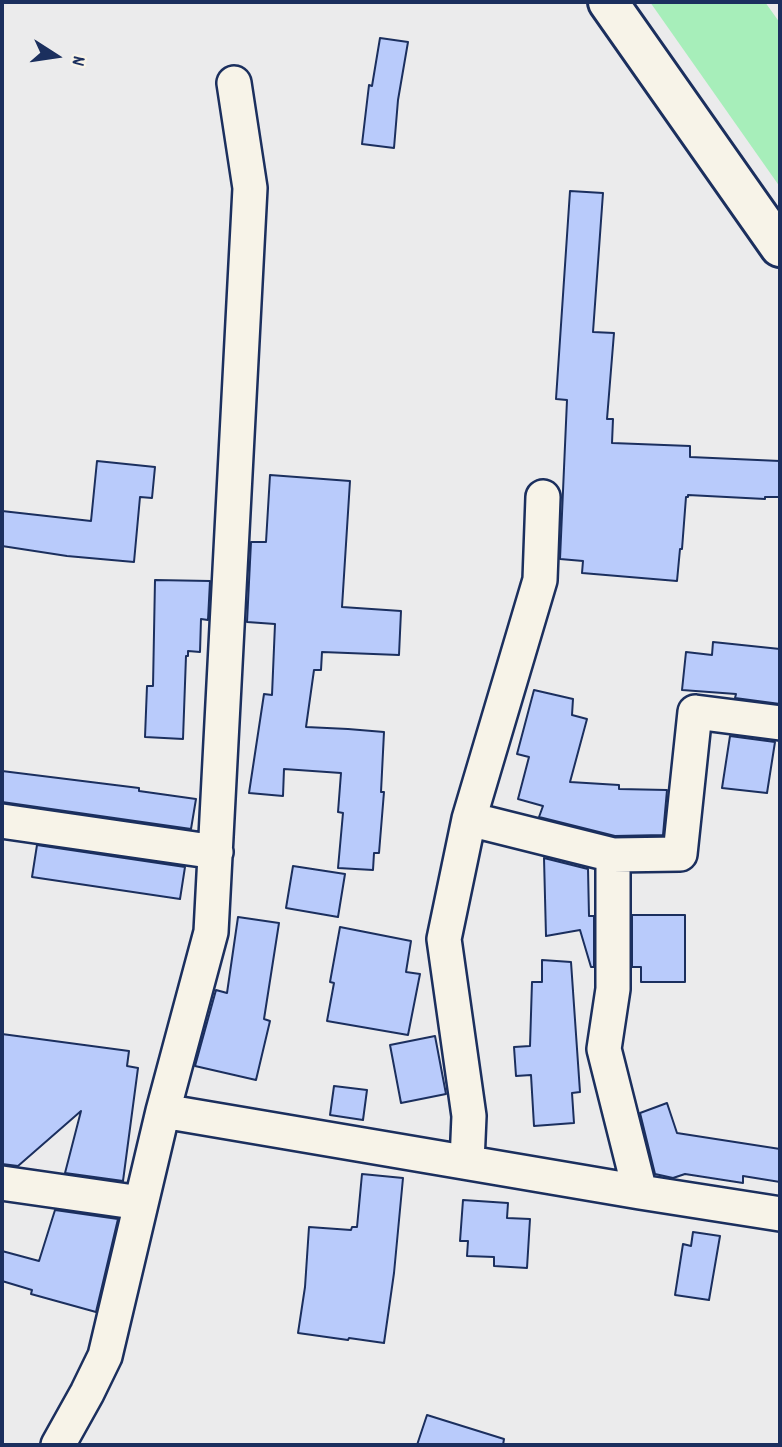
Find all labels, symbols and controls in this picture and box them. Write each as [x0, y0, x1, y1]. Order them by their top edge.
north arrow [21, 21, 91, 91]
text: N [63, 53, 91, 68]

